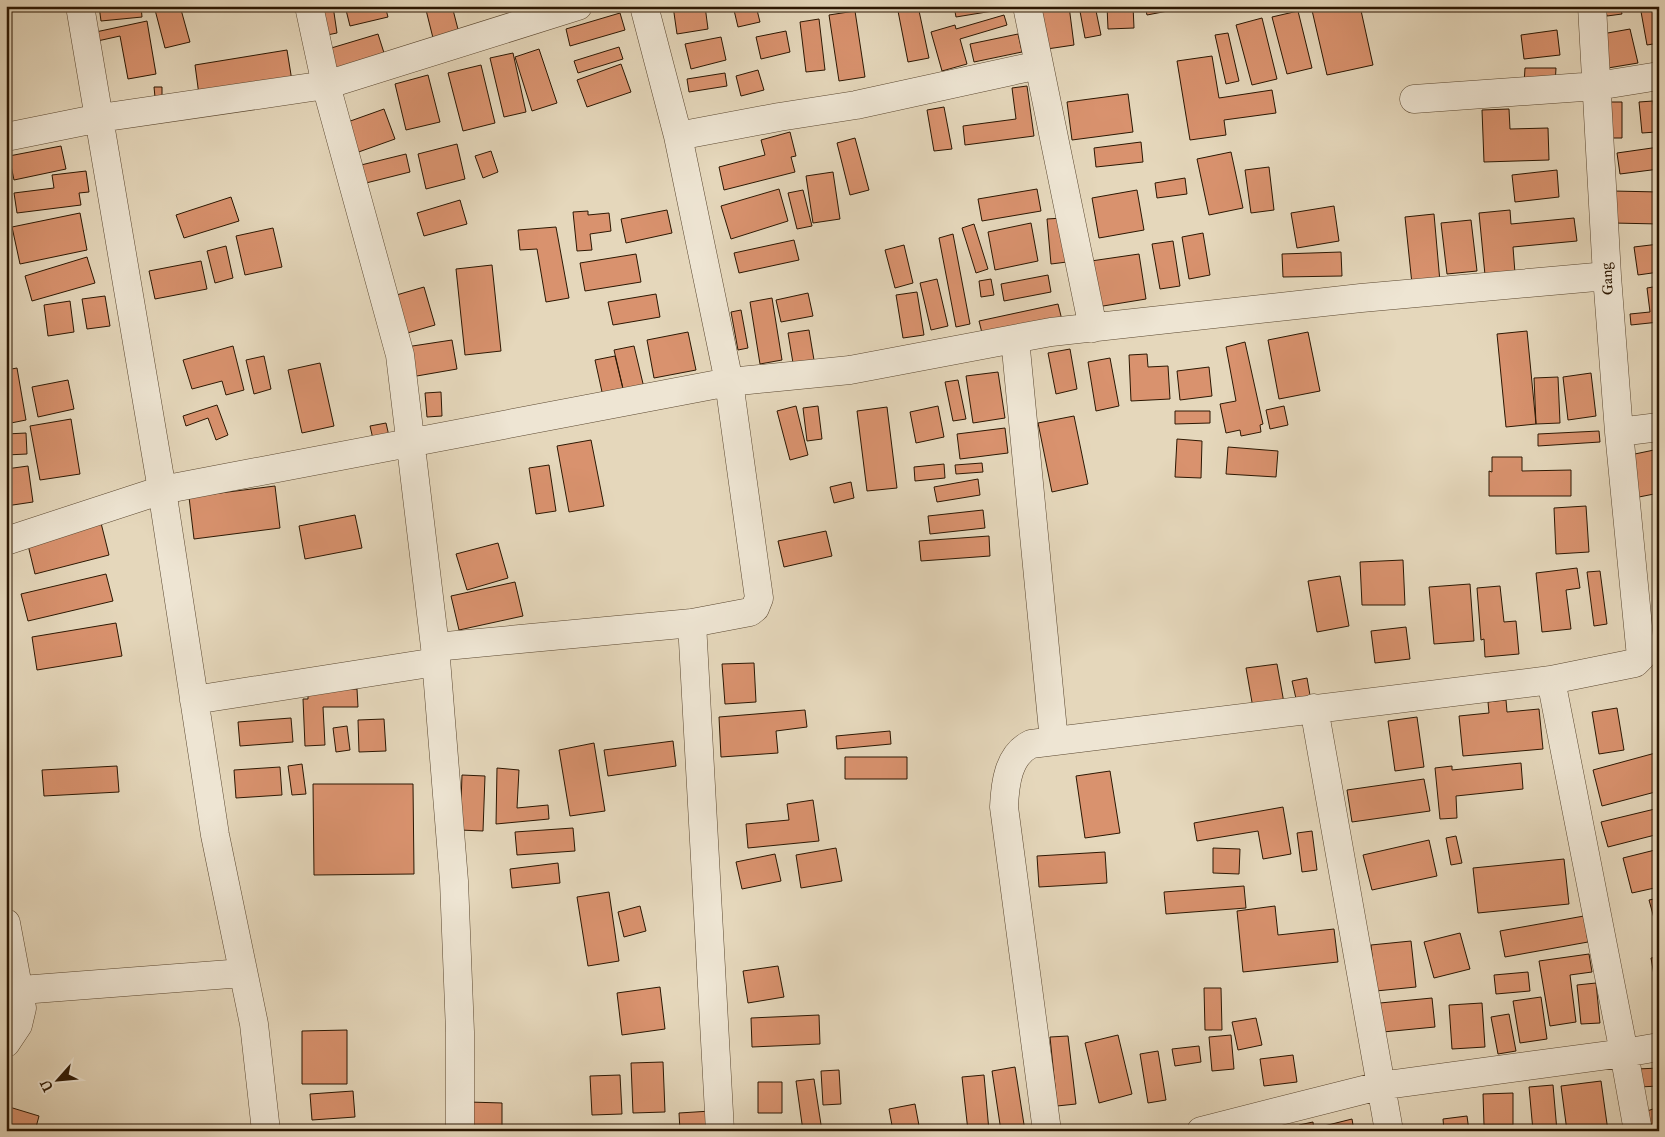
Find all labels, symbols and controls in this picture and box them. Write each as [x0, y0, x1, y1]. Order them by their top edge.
street label: Gang [1597, 261, 1617, 296]
north arrow [32, 1054, 82, 1104]
text: U [36, 1076, 57, 1094]

